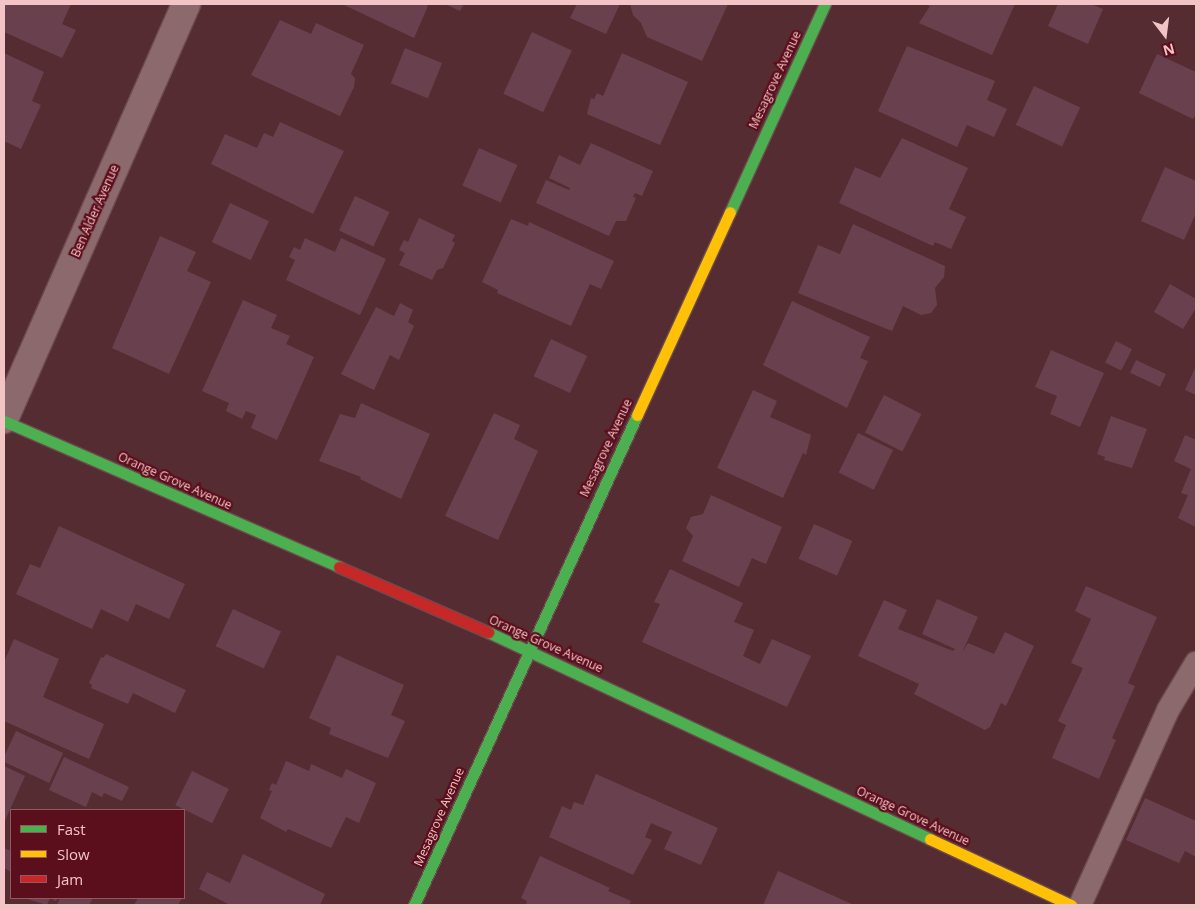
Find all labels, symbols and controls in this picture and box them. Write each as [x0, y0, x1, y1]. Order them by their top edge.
north arrow [1140, 10, 1190, 60]
street label: Mesagrove Avenue [746, 29, 804, 131]
text: N [1161, 39, 1177, 61]
street label: Ben Alder Avenue [68, 163, 122, 259]
street label: Mesagrove Avenue [577, 397, 635, 499]
street label: Orange Grove Avenue [116, 449, 234, 513]
street label: Orange Grove Avenue [487, 612, 605, 676]
street label: Mesagrove Avenue [411, 766, 467, 868]
street label: Orange Grove Avenue [854, 783, 972, 849]
legend [10, 809, 185, 899]
text: Fast [57, 819, 86, 839]
text: Slow [57, 844, 90, 864]
text: Jam [57, 869, 83, 889]

